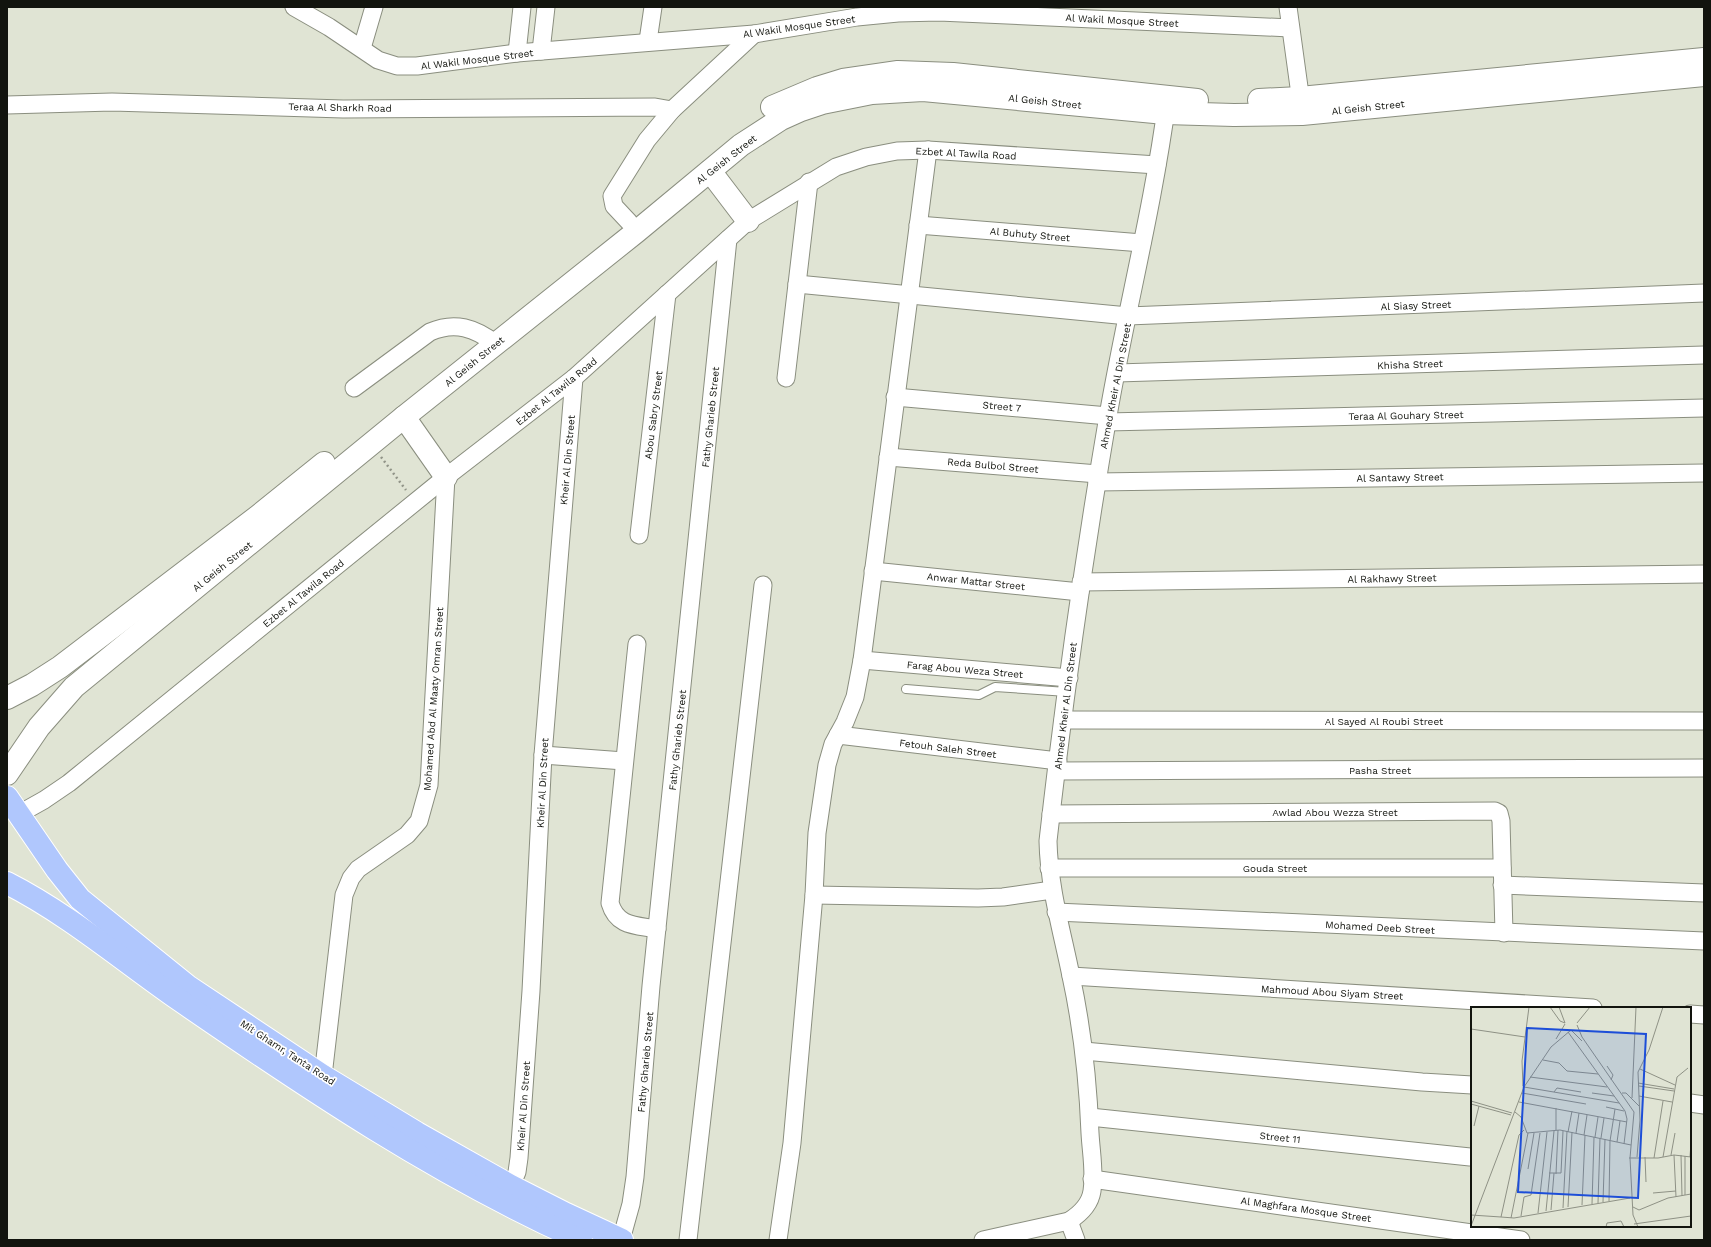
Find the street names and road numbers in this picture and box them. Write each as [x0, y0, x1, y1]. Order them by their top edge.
street label: Al Wakil Mosque Street [1065, 12, 1180, 29]
street label: Al Wakil Mosque Street [742, 13, 857, 40]
street label: Al Wakil Mosque Street [420, 47, 535, 72]
street label: Al Geish Street [1008, 92, 1083, 111]
street label: Al Geish Street [1331, 98, 1406, 117]
street label: Teraa Al Sharkh Road [288, 101, 392, 114]
street label: Al Geish Street [694, 132, 759, 186]
street label: Ezbet Al Tawila Road [915, 145, 1017, 162]
street label: Al Buhuty Street [989, 226, 1071, 244]
street label: Al Siasy Street [1380, 299, 1452, 312]
street label: Ahmed Kheir Al Din Street [1098, 321, 1133, 450]
street label: Al Geish Street [442, 334, 507, 389]
street label: Ezbet Al Tawila Road [514, 355, 599, 427]
street label: Khisha Street [1377, 358, 1444, 371]
street label: Fathy Gharieb Street [700, 365, 721, 468]
street label: Abou Sabry Street [643, 369, 664, 460]
street label: Street 7 [982, 399, 1022, 414]
street label: Teraa Al Gouhary Street [1348, 409, 1465, 422]
street label: Kheir Al Din Street [558, 414, 577, 505]
street label: Reda Bulbol Street [947, 456, 1040, 475]
street label: Al Santawy Street [1356, 471, 1445, 484]
street label: Al Geish Street [190, 539, 255, 594]
street label: Ezbet Al Tawila Road [261, 557, 346, 629]
street label: Anwar Mattar Street [926, 571, 1026, 592]
street label: Al Rakhawy Street [1347, 572, 1438, 585]
street label: Mohamed Abd Al Maaty Omran Street [422, 606, 445, 791]
street label: Ahmed Kheir Al Din Street [1052, 641, 1079, 770]
street label: Farag Abou Weza Street [906, 659, 1024, 680]
street label: Fathy Gharieb Street [667, 688, 688, 791]
street label: Al Sayed Al Roubi Street [1325, 716, 1444, 727]
street label: Kheir Al Din Street [535, 737, 550, 828]
street label: Fetouh Saleh Street [899, 737, 998, 760]
street label: Pasha Street [1349, 765, 1412, 776]
street label: Awlad Abou Wezza Street [1272, 807, 1399, 818]
street label: Gouda Street [1243, 863, 1308, 874]
street label: Mohamed Deeb Street [1325, 919, 1436, 936]
street label: Mahmoud Abou Siyam Street [1261, 983, 1404, 1002]
street label: Fathy Gharieb Street [636, 1010, 655, 1113]
street label: Mit Ghamr, Tanta Road [238, 1018, 337, 1087]
street label: Kheir Al Din Street [515, 1060, 532, 1151]
street label: Street 11 [1259, 1130, 1301, 1145]
street label: Al Maghfara Mosque Street [1240, 1195, 1373, 1224]

